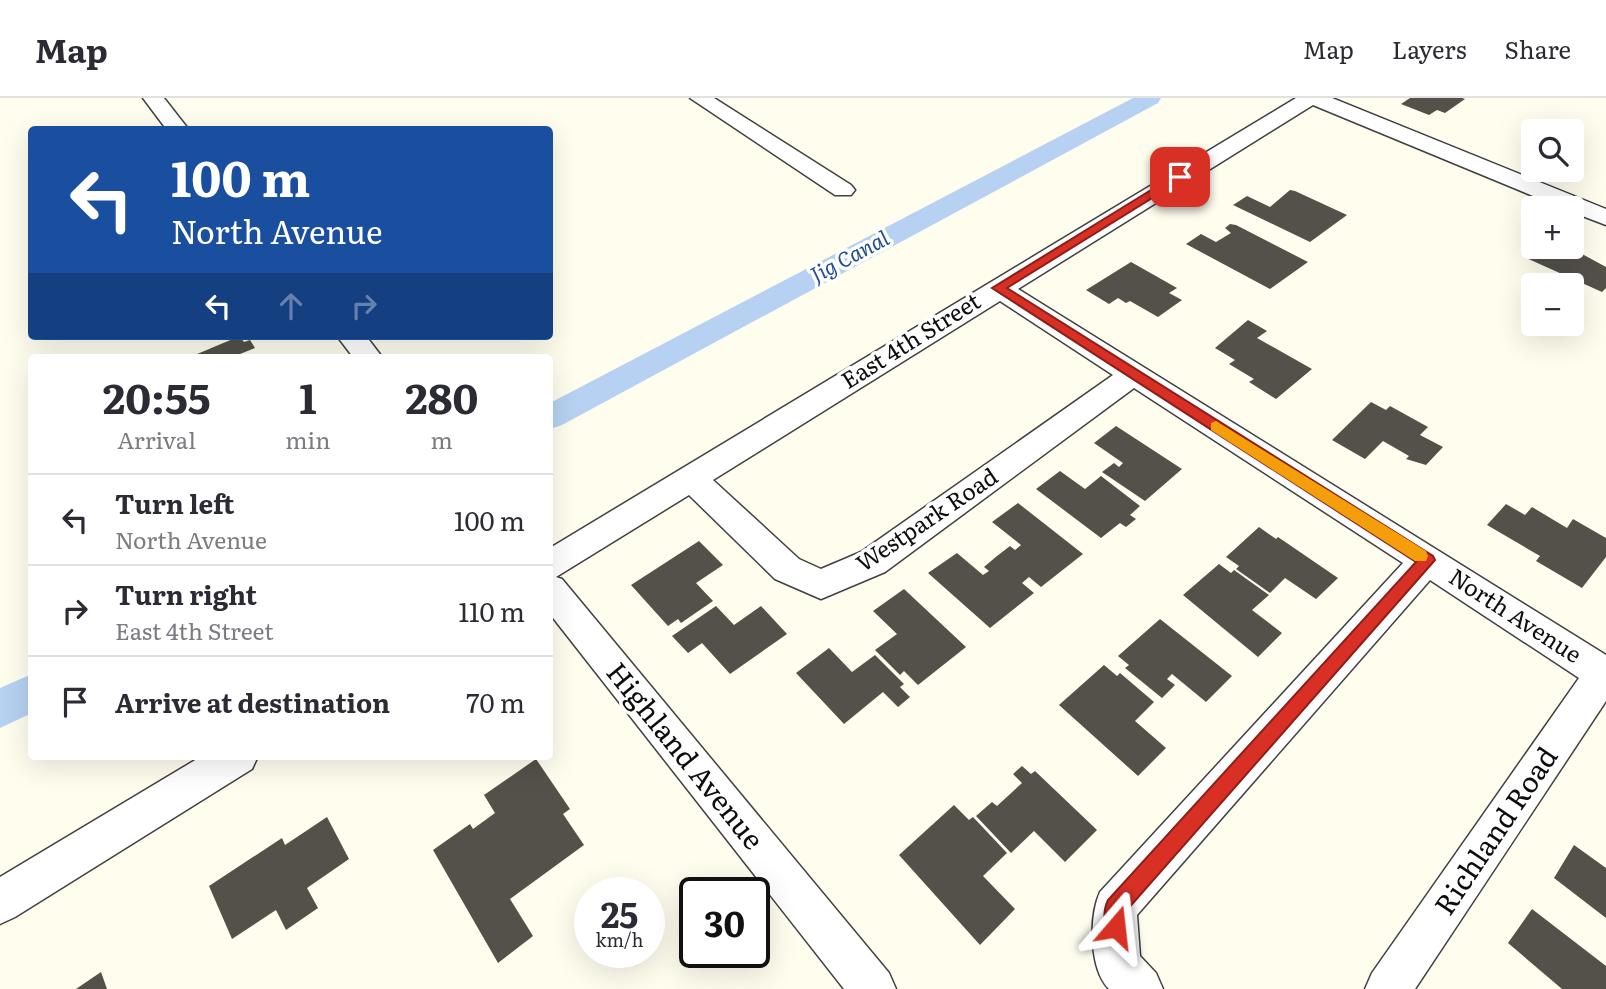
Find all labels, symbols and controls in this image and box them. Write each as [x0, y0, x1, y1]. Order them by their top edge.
text: Map [35, 24, 108, 73]
text: Map [1303, 31, 1354, 66]
text: Layers [1392, 31, 1466, 66]
text: Share [1504, 31, 1571, 66]
map controls [1521, 119, 1584, 336]
button: search [1521, 119, 1584, 182]
text: 100 m [171, 139, 310, 212]
pin [1150, 147, 1210, 207]
icon: left [56, 154, 147, 245]
icon: arrive [1161, 158, 1199, 196]
button: + [1521, 196, 1584, 259]
text: North Avenue [171, 206, 383, 254]
water label: Jig Canal [804, 221, 894, 288]
button: − [1521, 273, 1584, 336]
street label: East 4th Street [834, 283, 987, 396]
icon: left [199, 287, 237, 325]
icon: ahead [272, 287, 310, 325]
icon: right [345, 287, 383, 325]
text: 20:55 [103, 365, 211, 427]
text: 1 [299, 365, 317, 427]
text: 280 [405, 365, 478, 427]
text: Arrival [117, 422, 196, 456]
text: min [285, 422, 330, 456]
text: m [431, 422, 453, 456]
street label: Westpark Road [848, 458, 1004, 579]
text: Turn left [115, 483, 234, 522]
text: 100 m [454, 500, 525, 539]
icon: left [56, 501, 94, 539]
text: North Avenue [115, 522, 267, 556]
street label: North Avenue [1443, 559, 1589, 670]
text: Turn right [115, 574, 257, 613]
text: 110 m [458, 591, 525, 630]
icon: right [56, 592, 94, 630]
text: East 4th Street [115, 613, 273, 647]
street label: Highland Avenue [598, 652, 775, 857]
text: Arrive at destination [115, 682, 390, 721]
text: 70 m [466, 682, 525, 721]
icon: arrive [56, 683, 94, 721]
street label: Richland Road [1422, 737, 1566, 923]
speed limit sign: 30 [679, 877, 770, 968]
text: 25 [601, 887, 638, 939]
position arrow [1079, 890, 1153, 964]
text: km/h [596, 926, 643, 953]

